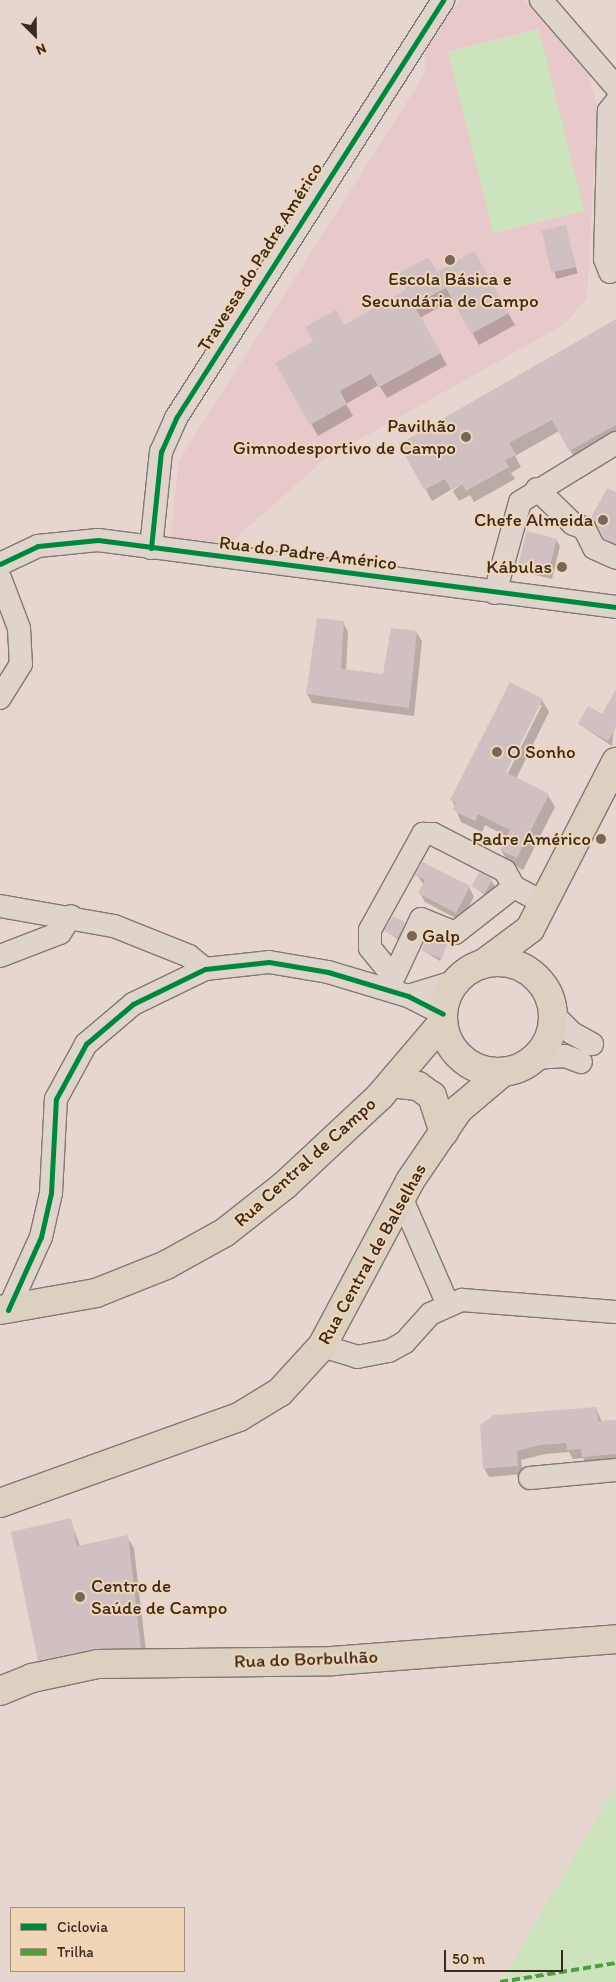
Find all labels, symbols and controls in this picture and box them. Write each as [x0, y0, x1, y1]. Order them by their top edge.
north arrow [10, 10, 60, 60]
text: N [33, 40, 49, 59]
street label: Travessa do Padre Américo [192, 158, 328, 356]
marker: Escola Básica e Secundária de Campo [444, 254, 456, 266]
place label: Escola Básica e Secundária de Campo [362, 268, 538, 312]
place label: Pavilhão Gimnodesportivo de Campo [232, 415, 456, 459]
marker: Pavilhão Gimnodesportivo de Campo [460, 431, 472, 443]
place label: Chefe Almeida [474, 509, 593, 531]
marker: Chefe Almeida [597, 514, 609, 526]
street label: Rua do Padre Américo [218, 531, 398, 575]
place label: Kábulas [486, 556, 552, 578]
marker: Kábulas [556, 561, 568, 573]
place label: O Sonho [507, 741, 576, 763]
marker: O Sonho [491, 746, 503, 758]
place label: Padre Américo [472, 828, 591, 850]
marker: Padre Américo [595, 833, 607, 845]
place label: Galp [422, 925, 460, 947]
marker: Galp [406, 930, 418, 942]
street label: Rua Central de Campo [230, 1093, 380, 1231]
street label: Rua Central de Balselhas [313, 1159, 431, 1349]
place label: Centro de Saúde de Campo [91, 1575, 227, 1619]
marker: Centro de Saúde de Campo [73, 1590, 87, 1604]
street label: Rua do Borbulhão [233, 1645, 379, 1673]
legend [10, 1907, 185, 1972]
text: Ciclovia [57, 1918, 108, 1936]
scale bar [446, 1940, 565, 1972]
text: Trilha [57, 1943, 94, 1961]
text: 50 m [452, 1950, 485, 1968]

